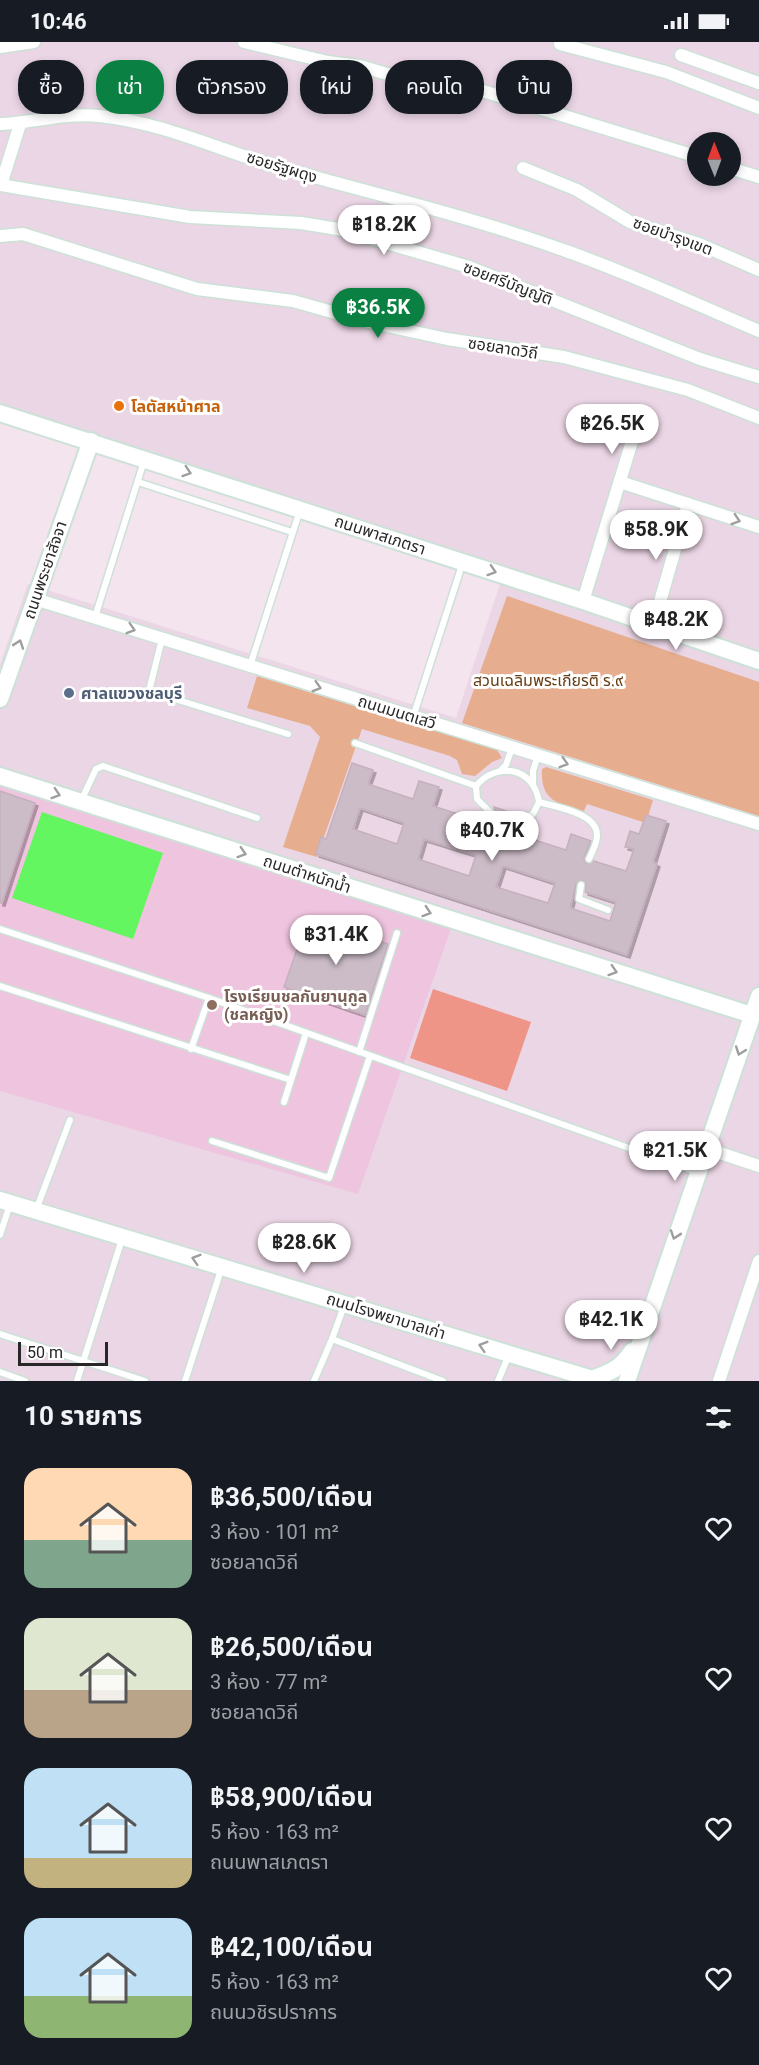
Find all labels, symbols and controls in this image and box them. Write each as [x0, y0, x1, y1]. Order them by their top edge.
text: 10:46 [30, 9, 87, 34]
chip: ซื้อ [18, 60, 84, 114]
chip: เช่า [96, 60, 164, 114]
chip: ตัวกรอง [176, 60, 288, 114]
chip: ใหม่ [300, 60, 373, 114]
chip: คอนโด [385, 60, 484, 114]
chip: บ้าน [496, 60, 572, 114]
north arrow [687, 132, 741, 186]
map controls [687, 132, 741, 186]
street label: ซอยรัฐผดุง [244, 147, 320, 187]
pin: ฿18.2K [335, 205, 433, 256]
text: ฿18.2K [352, 212, 416, 236]
street label: ซอยบำรุงเขต [630, 213, 716, 259]
street label: ซอยศรีบัญญัติ [461, 257, 555, 309]
pin: ฿36.5K [329, 288, 427, 339]
text: ฿36.5K [346, 295, 410, 319]
street label: ซอยลาดวิถี [467, 333, 539, 363]
place label: โลตัสหน้าศาล [131, 397, 221, 416]
marker: โลตัสหน้าศาล [112, 399, 126, 413]
pin: ฿26.5K [563, 404, 661, 455]
text: ฿26.5K [580, 411, 644, 435]
one-way arrow [181, 465, 192, 478]
pin: ฿58.9K [607, 510, 705, 561]
street label: ถนนพาสเภตรา [332, 511, 428, 559]
one-way arrow [730, 512, 741, 525]
text: ฿58.9K [624, 517, 688, 541]
street label: ถนนพระยาสัจจา [19, 519, 71, 621]
one-way arrow [486, 564, 497, 576]
pin: ฿48.2K [627, 600, 725, 651]
text: ฿48.2K [644, 607, 708, 631]
one-way arrow [125, 622, 136, 634]
one-way arrow [12, 639, 25, 649]
park label: สวนเฉลิมพระเกียรติ ร.๙ [473, 671, 623, 690]
one-way arrow [311, 680, 322, 692]
place label: ศาลแขวงชลบุรี [81, 684, 182, 703]
marker: ศาลแขวงชลบุรี [62, 686, 76, 700]
street label: ถนนมนตเสวี [356, 691, 438, 733]
one-way arrow [558, 756, 569, 768]
one-way arrow [50, 787, 61, 799]
pin: ฿40.7K [443, 811, 541, 862]
text: ฿40.7K [460, 818, 524, 842]
one-way arrow [236, 846, 247, 858]
street label: ถนนตำหนักน้ำ [261, 849, 354, 897]
one-way arrow [421, 905, 432, 917]
pin: ฿31.4K [287, 915, 385, 966]
text: ฿31.4K [304, 922, 368, 946]
one-way arrow [607, 964, 618, 976]
place label: โรงเรียนชลกันยานุกูล (ชลหญิง) [224, 987, 367, 1024]
marker: โรงเรียนชลกันยานุกูล (ชลหญิง) [205, 998, 219, 1012]
one-way arrow [734, 1045, 747, 1056]
pin: ฿21.5K [626, 1131, 724, 1182]
text: ฿21.5K [643, 1138, 707, 1162]
pin: ฿28.6K [255, 1223, 353, 1274]
one-way arrow [670, 1229, 683, 1240]
text: ฿28.6K [272, 1230, 336, 1254]
one-way arrow [191, 1254, 201, 1266]
street label: ถนนโรงพยาบาลเก่า [324, 1289, 448, 1343]
pin: ฿42.1K [562, 1300, 660, 1351]
text: ฿42.1K [579, 1307, 643, 1331]
scale bar [18, 1339, 108, 1366]
one-way arrow [478, 1341, 489, 1353]
text: 50 m [27, 1343, 63, 1362]
text: 10 รายการ [24, 1401, 142, 1431]
icon: filters [702, 1401, 735, 1434]
text: ฿36,500/เดือน [210, 1482, 373, 1512]
icon: home [72, 1492, 144, 1564]
icon: heart [702, 1512, 735, 1545]
text: 3 ห้อง · 101 m² [210, 1520, 339, 1544]
text: ซอยลาดวิถี [210, 1550, 298, 1574]
text: ฿26,500/เดือน [210, 1632, 373, 1662]
icon: home [72, 1642, 144, 1714]
icon: heart [702, 1662, 735, 1695]
text: 3 ห้อง · 77 m² [210, 1670, 328, 1694]
text: ซอยลาดวิถี [210, 1700, 298, 1724]
text: ฿58,900/เดือน [210, 1782, 373, 1812]
icon: home [72, 1792, 144, 1864]
icon: heart [702, 1812, 735, 1845]
text: 5 ห้อง · 163 m² [210, 1820, 339, 1844]
text: ถนนพาสเภตรา [210, 1850, 329, 1874]
text: ฿42,100/เดือน [210, 1932, 373, 1962]
icon: home [72, 1942, 144, 2014]
icon: heart [702, 1962, 735, 1995]
text: 5 ห้อง · 163 m² [210, 1970, 339, 1994]
text: ถนนวชิรปราการ [210, 2000, 337, 2024]

